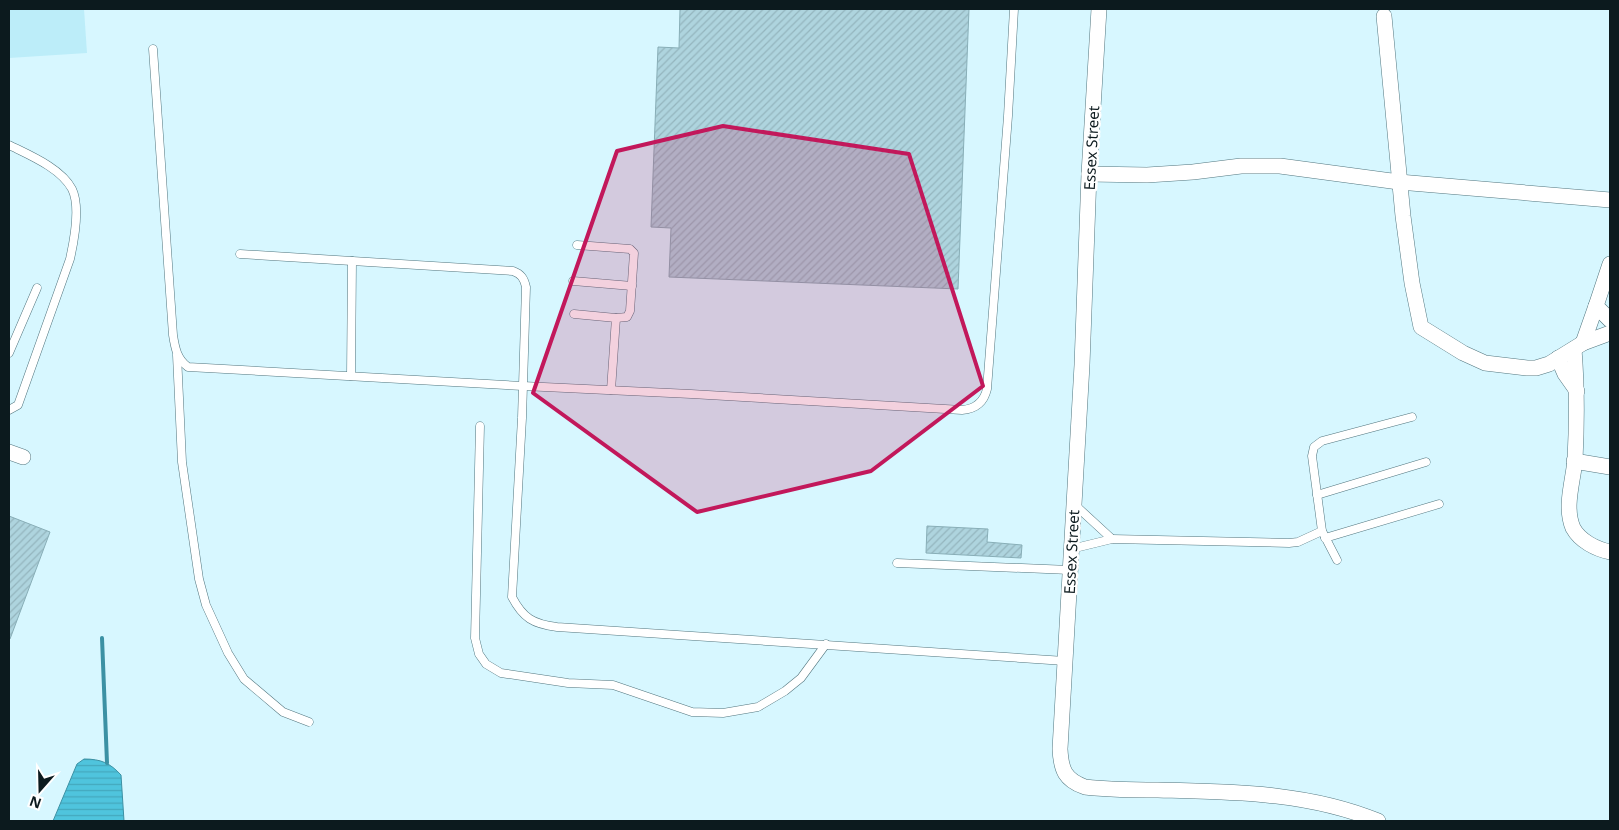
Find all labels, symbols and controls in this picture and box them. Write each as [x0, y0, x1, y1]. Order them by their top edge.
street label: Essex Street [1079, 105, 1103, 191]
street label: Essex Street [1059, 509, 1083, 595]
north arrow [15, 765, 65, 815]
text: N [27, 792, 44, 814]

